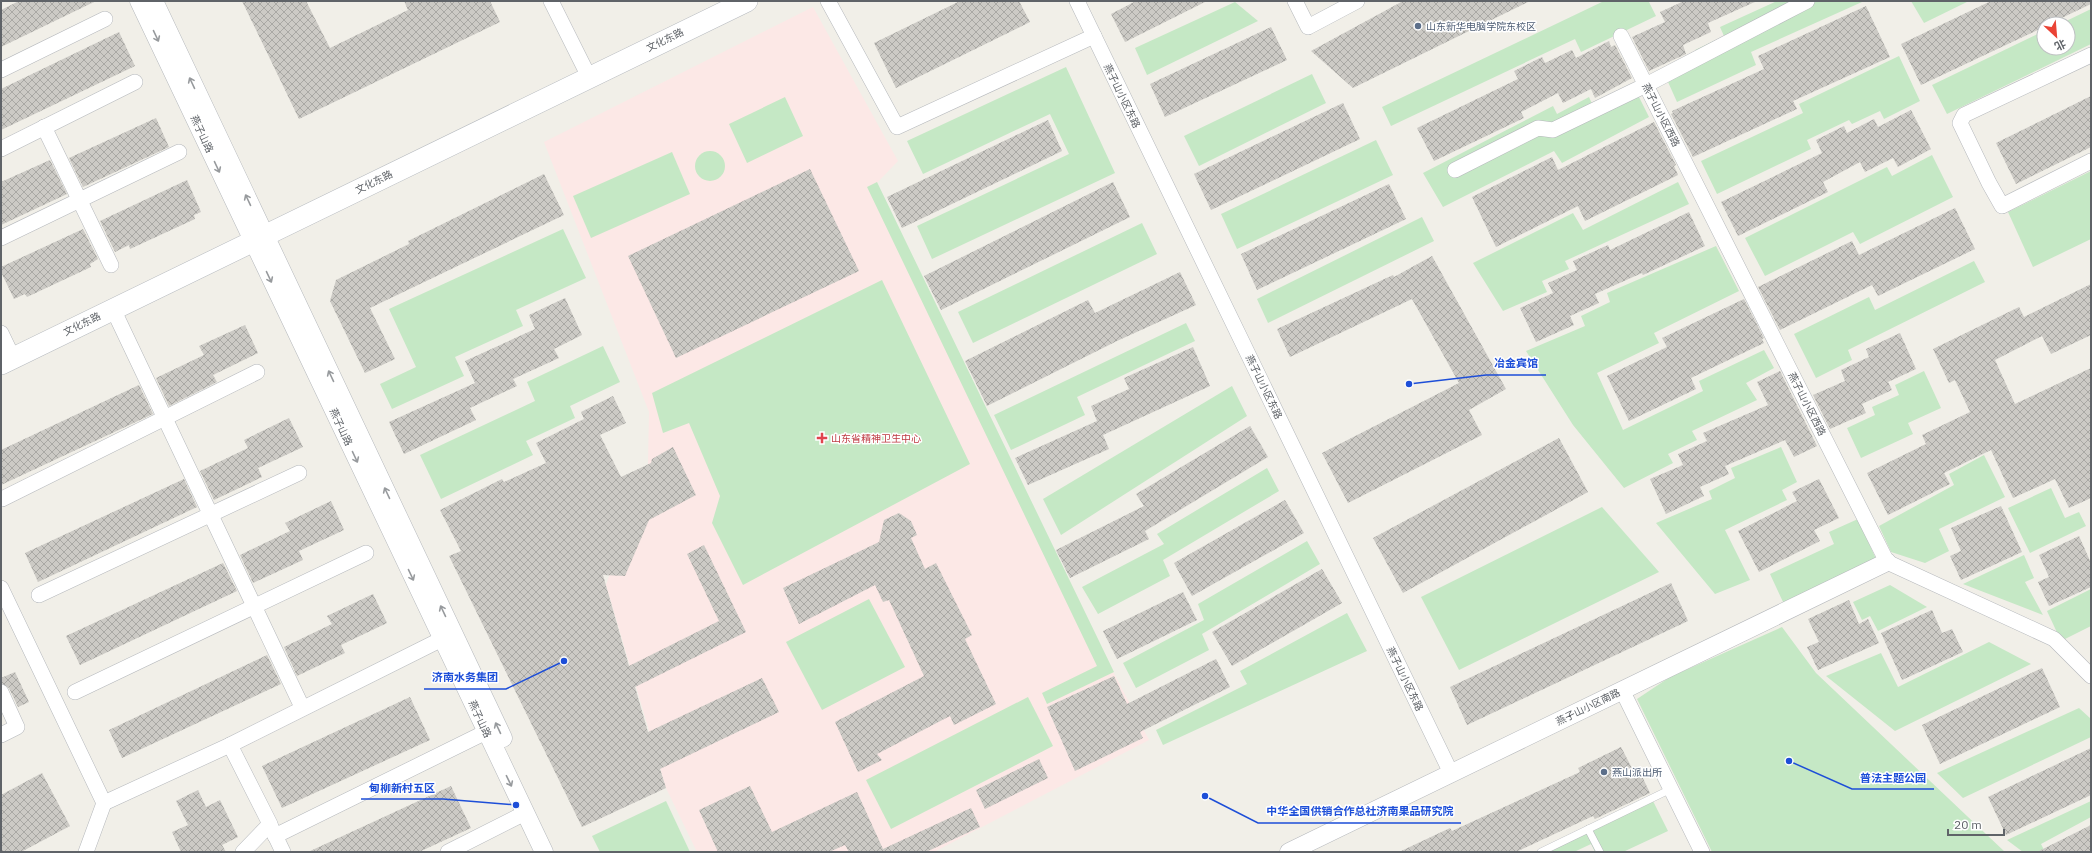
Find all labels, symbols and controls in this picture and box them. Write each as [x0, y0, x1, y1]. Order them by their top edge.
north arrow [2036, 16, 2076, 56]
place label: 山东新华电脑学院东校区 [1426, 20, 1536, 33]
marker: 山东新华电脑学院东校区 [1413, 21, 1423, 31]
street label: 文化东路 [644, 25, 686, 55]
one-way arrow [153, 30, 160, 42]
text: 北 [2052, 36, 2068, 54]
street label: 燕子山小区东路 [1101, 62, 1143, 130]
one-way arrow [188, 77, 196, 89]
street label: 燕子山小区西路 [1639, 81, 1683, 149]
street label: 燕子山路 [188, 113, 216, 155]
one-way arrow [214, 160, 221, 172]
street label: 文化东路 [353, 167, 395, 197]
one-way arrow [244, 195, 251, 207]
one-way arrow [266, 271, 273, 283]
street label: 文化东路 [61, 309, 103, 339]
callout: 冶金宾馆 [1486, 352, 1546, 375]
street label: 燕子山小区东路 [1243, 353, 1285, 421]
text: 冶金宾馆 [1494, 356, 1538, 370]
one-way arrow [327, 370, 334, 382]
street label: 燕子山小区西路 [1785, 370, 1829, 438]
street label: 燕子山路 [327, 406, 355, 448]
marker: 山东省精神卫生中心 [816, 432, 828, 444]
place label: 山东省精神卫生中心 [831, 432, 921, 445]
one-way arrow [352, 451, 359, 463]
one-way arrow [383, 488, 390, 500]
one-way arrow [408, 568, 415, 580]
one-way arrow [439, 605, 446, 617]
street label: 燕子山小区东路 [1384, 645, 1426, 713]
callout: 济南水务集团 [424, 666, 506, 689]
text: 济南水务集团 [432, 670, 498, 684]
street label: 燕子山小区南路 [1554, 686, 1622, 728]
street label: 燕子山路 [466, 698, 494, 740]
one-way arrow [494, 723, 501, 735]
place label: 燕山派出所 [1612, 766, 1662, 779]
callout: 普法主题公园 [1852, 766, 1934, 789]
marker: 燕山派出所 [1599, 767, 1609, 777]
text: 普法主题公园 [1860, 771, 1926, 785]
one-way arrow [506, 774, 513, 786]
callout: 甸柳新村五区 [361, 776, 443, 799]
text: 甸柳新村五区 [369, 781, 435, 795]
callout: 中华全国供销合作总社济南果品研究院 [1258, 800, 1461, 823]
text: 中华全国供销合作总社济南果品研究院 [1267, 804, 1454, 818]
scale bar [1948, 811, 2004, 837]
text: 20 m [1954, 817, 1982, 832]

